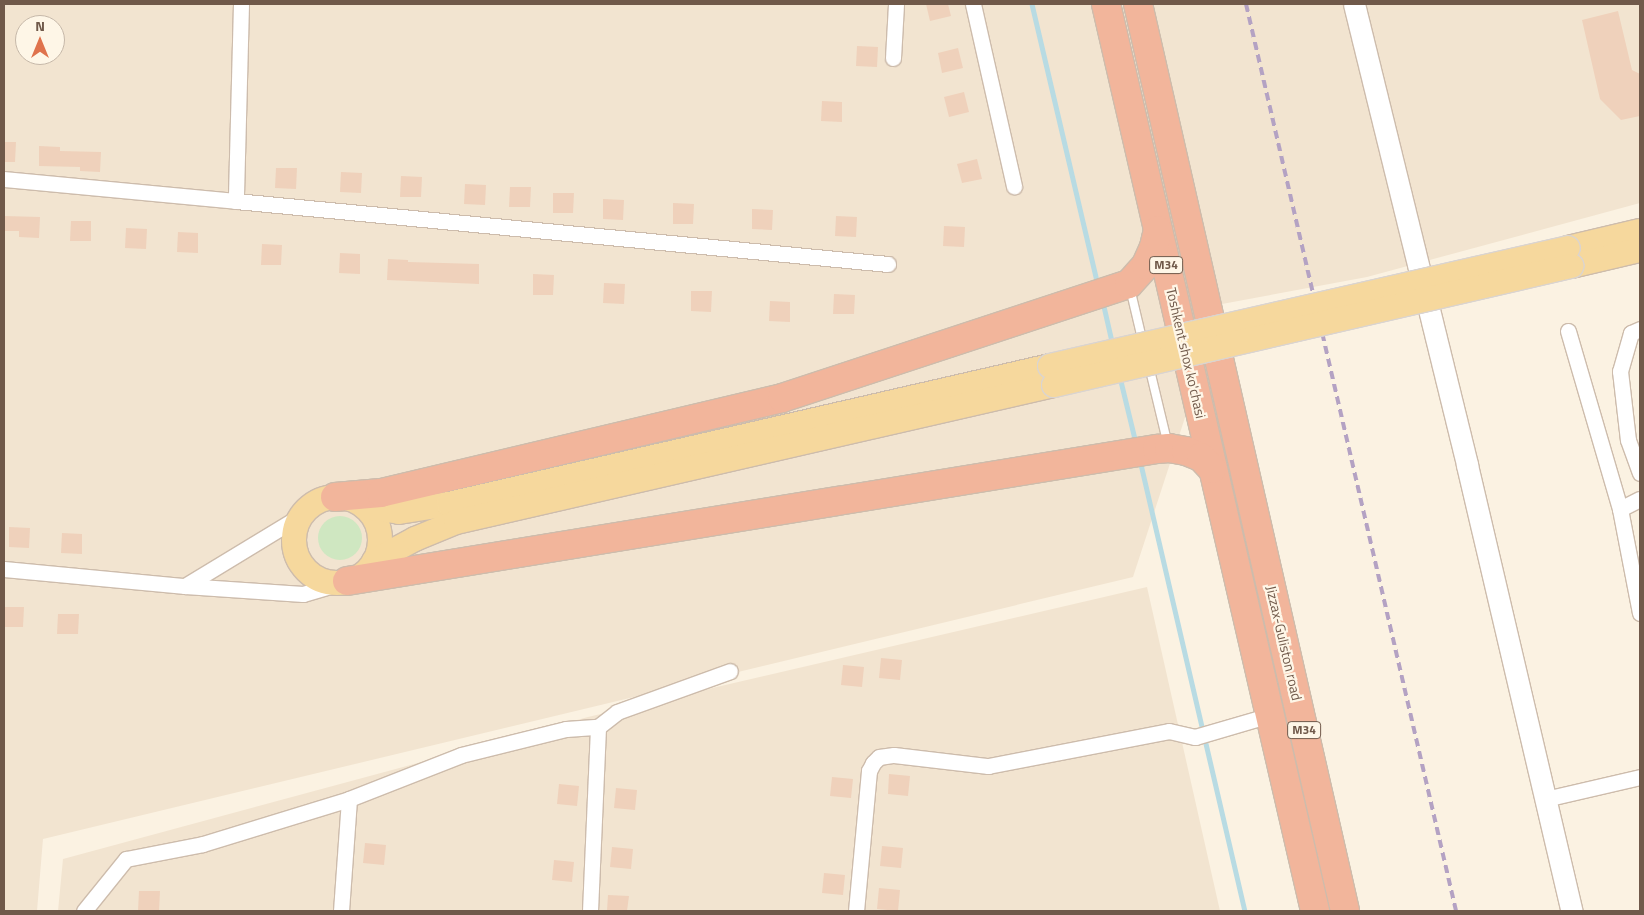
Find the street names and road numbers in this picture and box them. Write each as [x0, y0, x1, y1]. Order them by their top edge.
road number: M34 [1148, 256, 1184, 274]
street label: Toshkent shox ko'chasi [1163, 286, 1209, 420]
street label: Jizzax-Guliston road [1263, 584, 1305, 702]
road number: M34 [1286, 720, 1322, 740]

